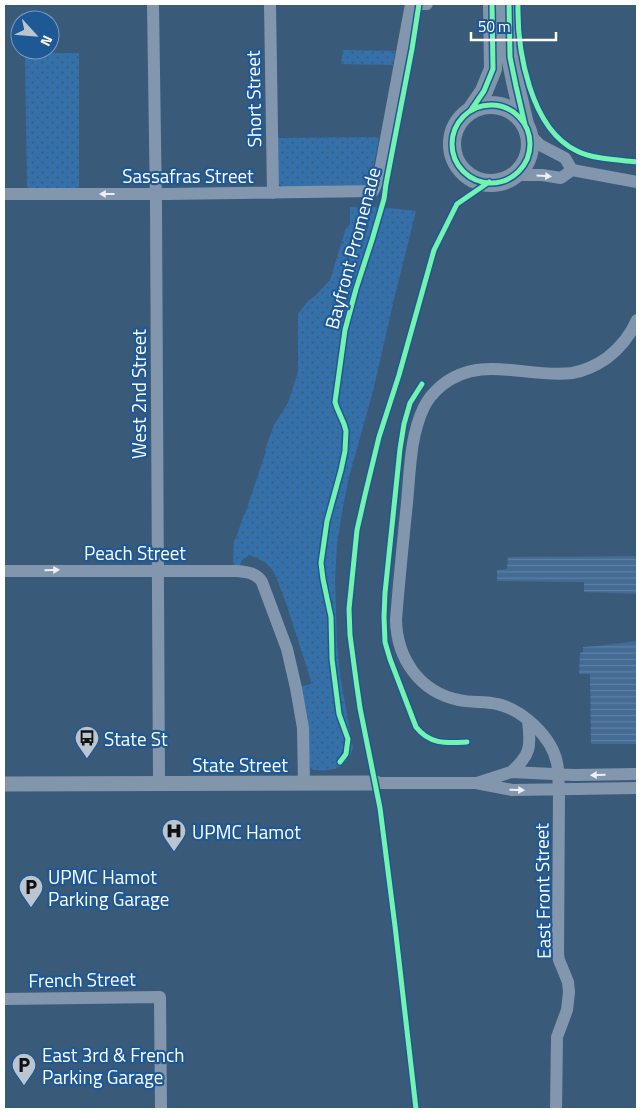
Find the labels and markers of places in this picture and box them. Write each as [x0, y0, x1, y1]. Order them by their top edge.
place label: State St [104, 724, 168, 753]
bus stop icon: State St [74, 725, 100, 759]
place label: UPMC Hamot [192, 817, 301, 846]
hospital icon: UPMC Hamot [161, 818, 187, 852]
place label: UPMC Hamot Parking Garage [48, 862, 169, 913]
parking icon: UPMC Hamot Parking Garage [18, 874, 44, 908]
place label: East 3rd & French Parking Garage [42, 1040, 184, 1091]
parking icon: East 3rd & French Parking Garage [11, 1052, 37, 1086]

